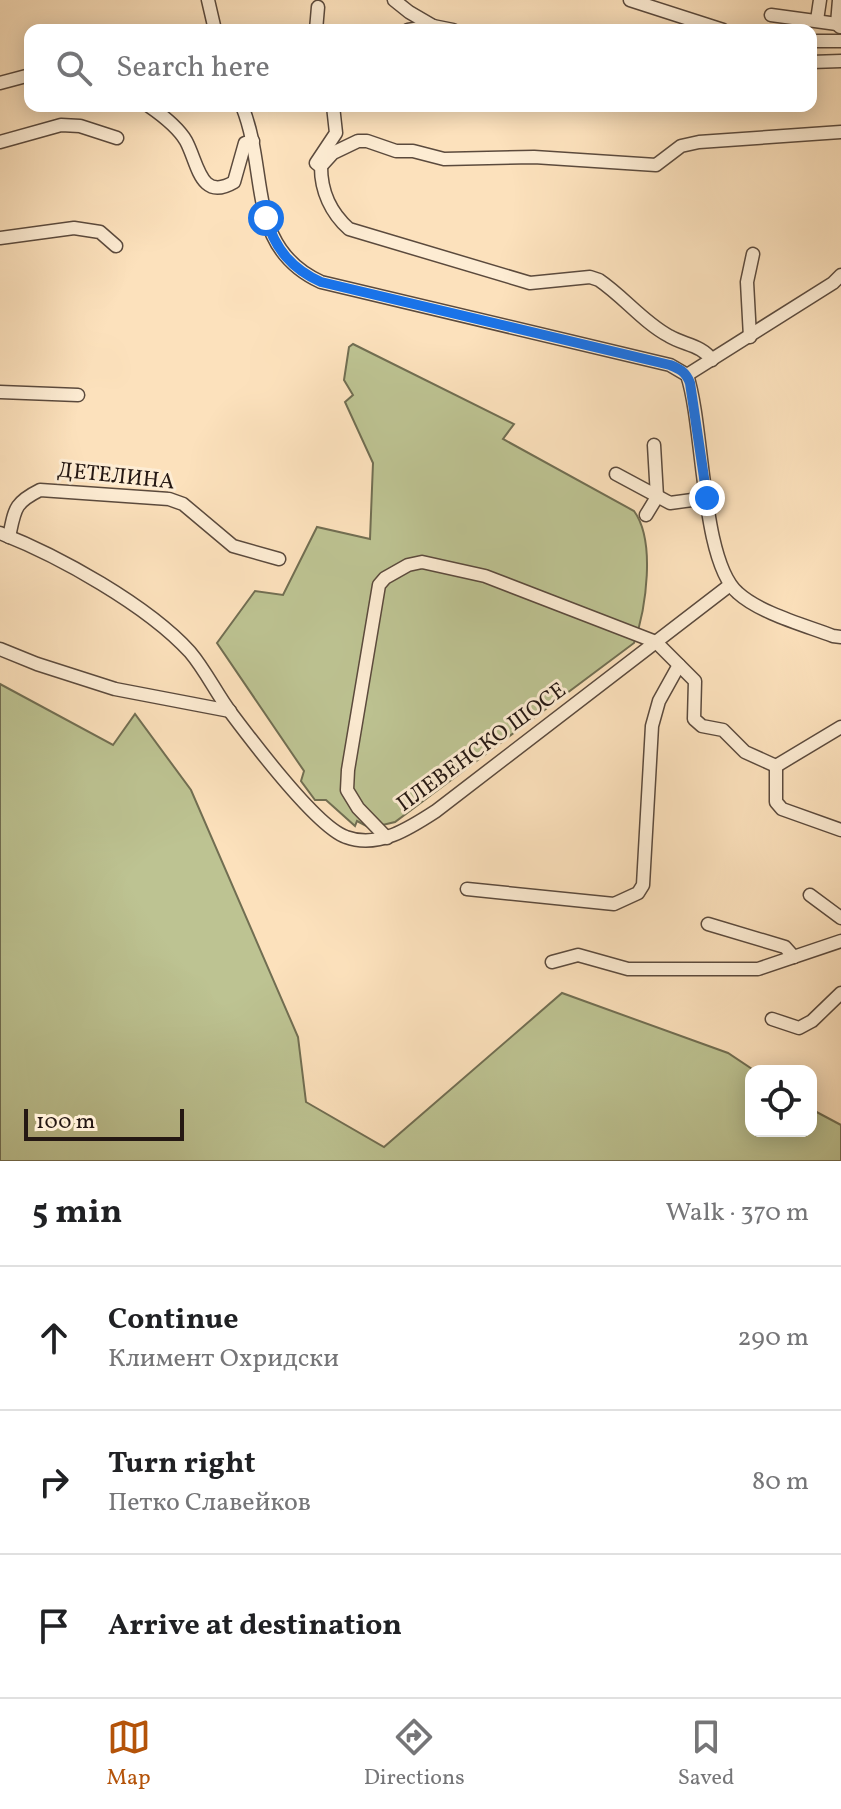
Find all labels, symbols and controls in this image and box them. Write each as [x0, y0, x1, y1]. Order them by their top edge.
search box [24, 24, 817, 112]
icon: search [52, 46, 96, 90]
text: Search here [116, 47, 270, 89]
route start [248, 200, 284, 236]
street label: ДЕТЕЛИНА [56, 455, 176, 499]
route end [689, 480, 725, 516]
street label: ПЛЕВЕНСКО ШОСЕ [391, 676, 573, 820]
map controls [745, 1065, 817, 1137]
button: locate [745, 1065, 817, 1137]
scale bar [24, 1105, 184, 1141]
text: 100 m [36, 1107, 95, 1138]
text: 5 min [32, 1190, 122, 1237]
text: Walk · 370 m [666, 1195, 809, 1231]
text: Continue [108, 1299, 239, 1341]
icon: ahead [32, 1316, 76, 1360]
text: 290 m [737, 1320, 809, 1356]
text: Климент Охридски [108, 1341, 339, 1377]
text: Turn right [108, 1443, 256, 1485]
icon: right [32, 1460, 76, 1504]
text: 80 m [752, 1464, 809, 1500]
text: Петко Славейков [108, 1485, 311, 1521]
icon: arrive [32, 1604, 76, 1648]
text: Arrive at destination [108, 1605, 402, 1647]
tab: Map [107, 1715, 151, 1794]
tab: Directions [364, 1715, 465, 1794]
tab: Saved [678, 1715, 734, 1794]

